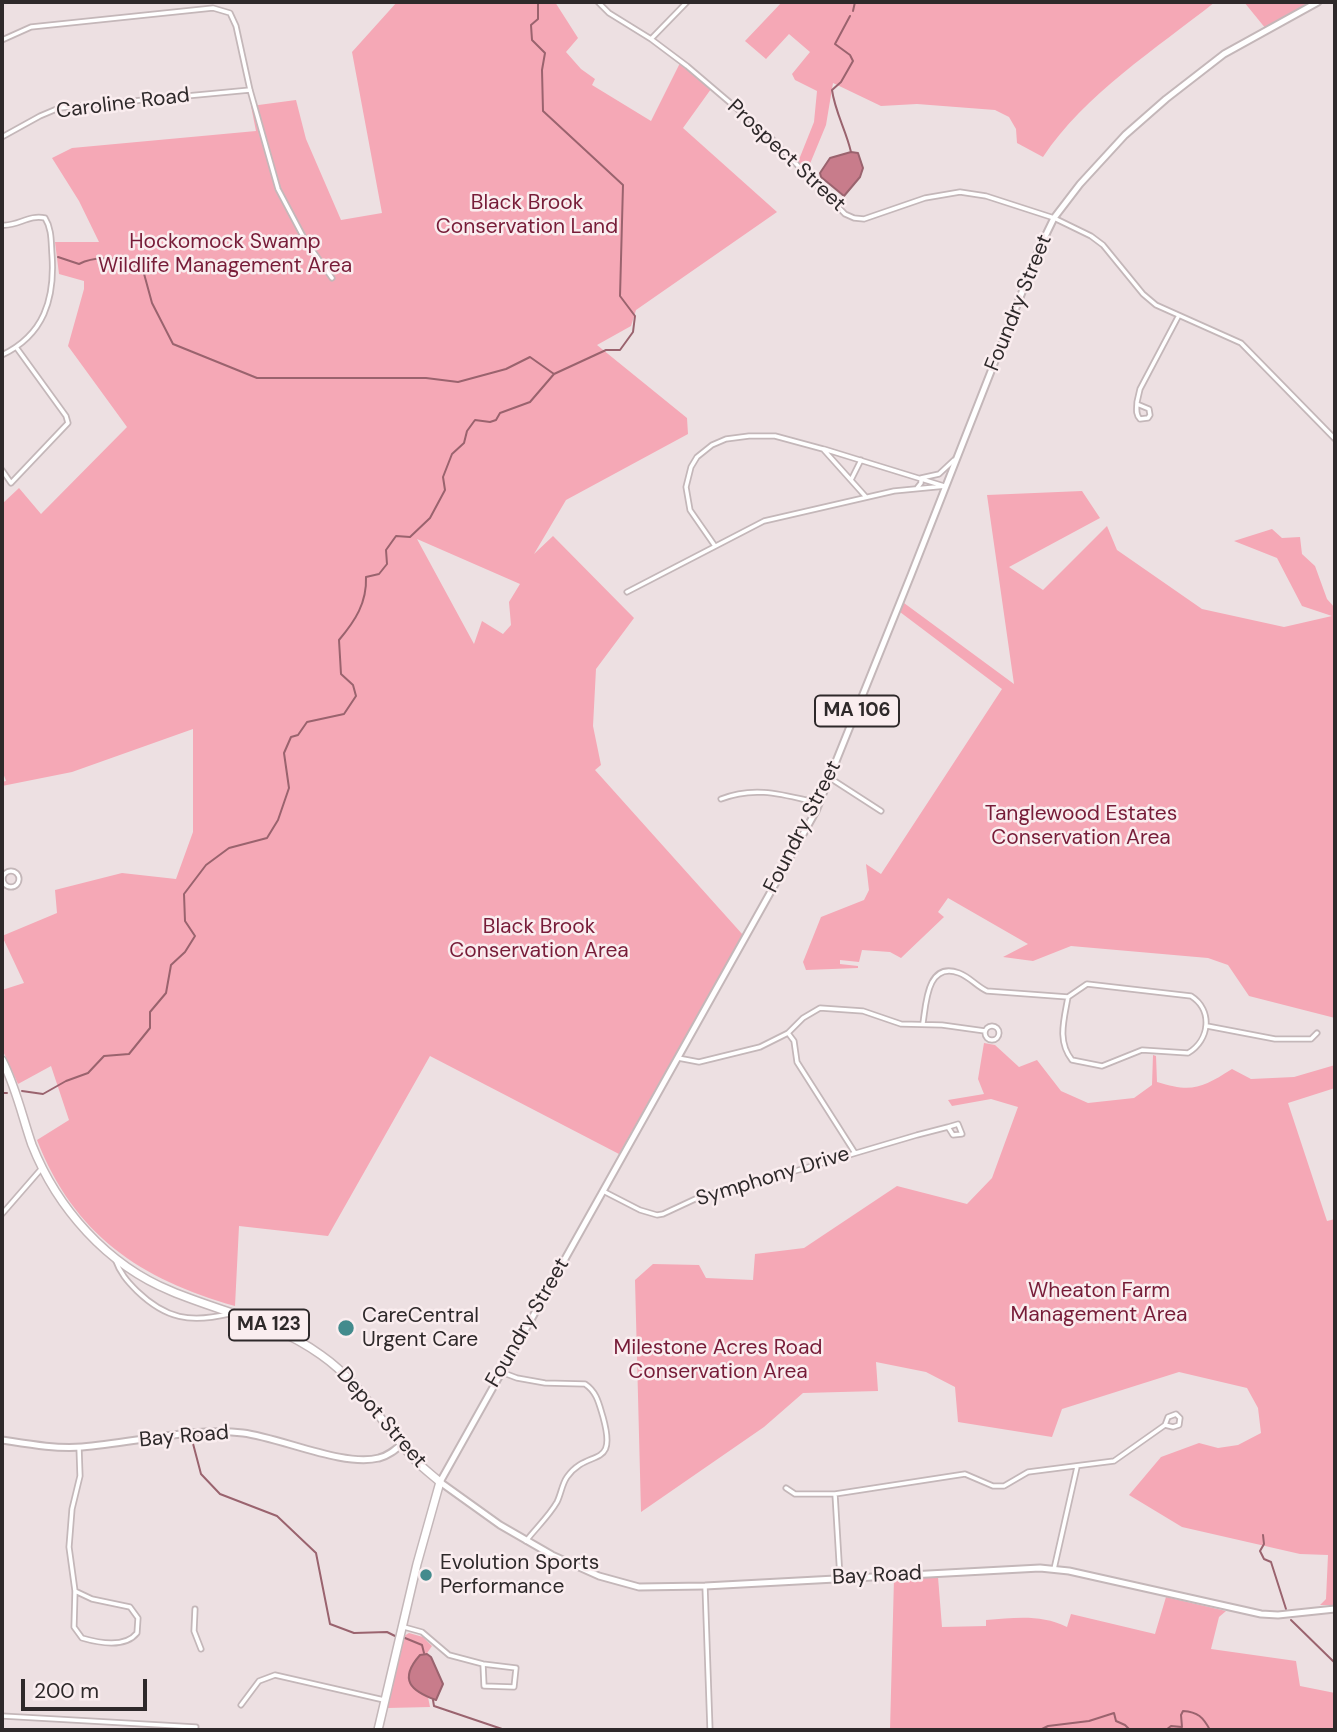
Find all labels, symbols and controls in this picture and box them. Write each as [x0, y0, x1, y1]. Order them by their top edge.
street label: Caroline Road [55, 83, 191, 125]
street label: Prospect Street [722, 95, 850, 217]
park label: Black Brook Conservation Land [436, 190, 618, 240]
park label: Hockomock Swamp Wildlife Management Area [98, 229, 352, 279]
street label: Foundry Street [980, 231, 1058, 375]
road number: MA 106 [815, 696, 899, 726]
street label: Foundry Street [759, 757, 847, 897]
park label: Tanglewood Estates Conservation Area [985, 801, 1177, 851]
park label: Black Brook Conservation Area [449, 914, 629, 964]
street label: Symphony Drive [693, 1142, 853, 1212]
street label: Foundry Street [481, 1254, 575, 1392]
park label: Wheaton Farm Management Area [1011, 1278, 1187, 1328]
place label: CareCentral Urgent Care [362, 1303, 479, 1353]
road number: MA 123 [229, 1310, 309, 1340]
marker: CareCentral Urgent Care [336, 1318, 356, 1338]
park label: Milestone Acres Road Conservation Area [613, 1335, 823, 1385]
street label: Depot Street [331, 1363, 431, 1473]
street label: Bay Road [138, 1421, 230, 1453]
place label: Evolution Sports Performance [440, 1550, 599, 1600]
street label: Bay Road [831, 1561, 923, 1591]
marker: Evolution Sports Performance [418, 1567, 434, 1583]
scale bar [24, 1666, 150, 1710]
text: 200 m [34, 1677, 99, 1705]

